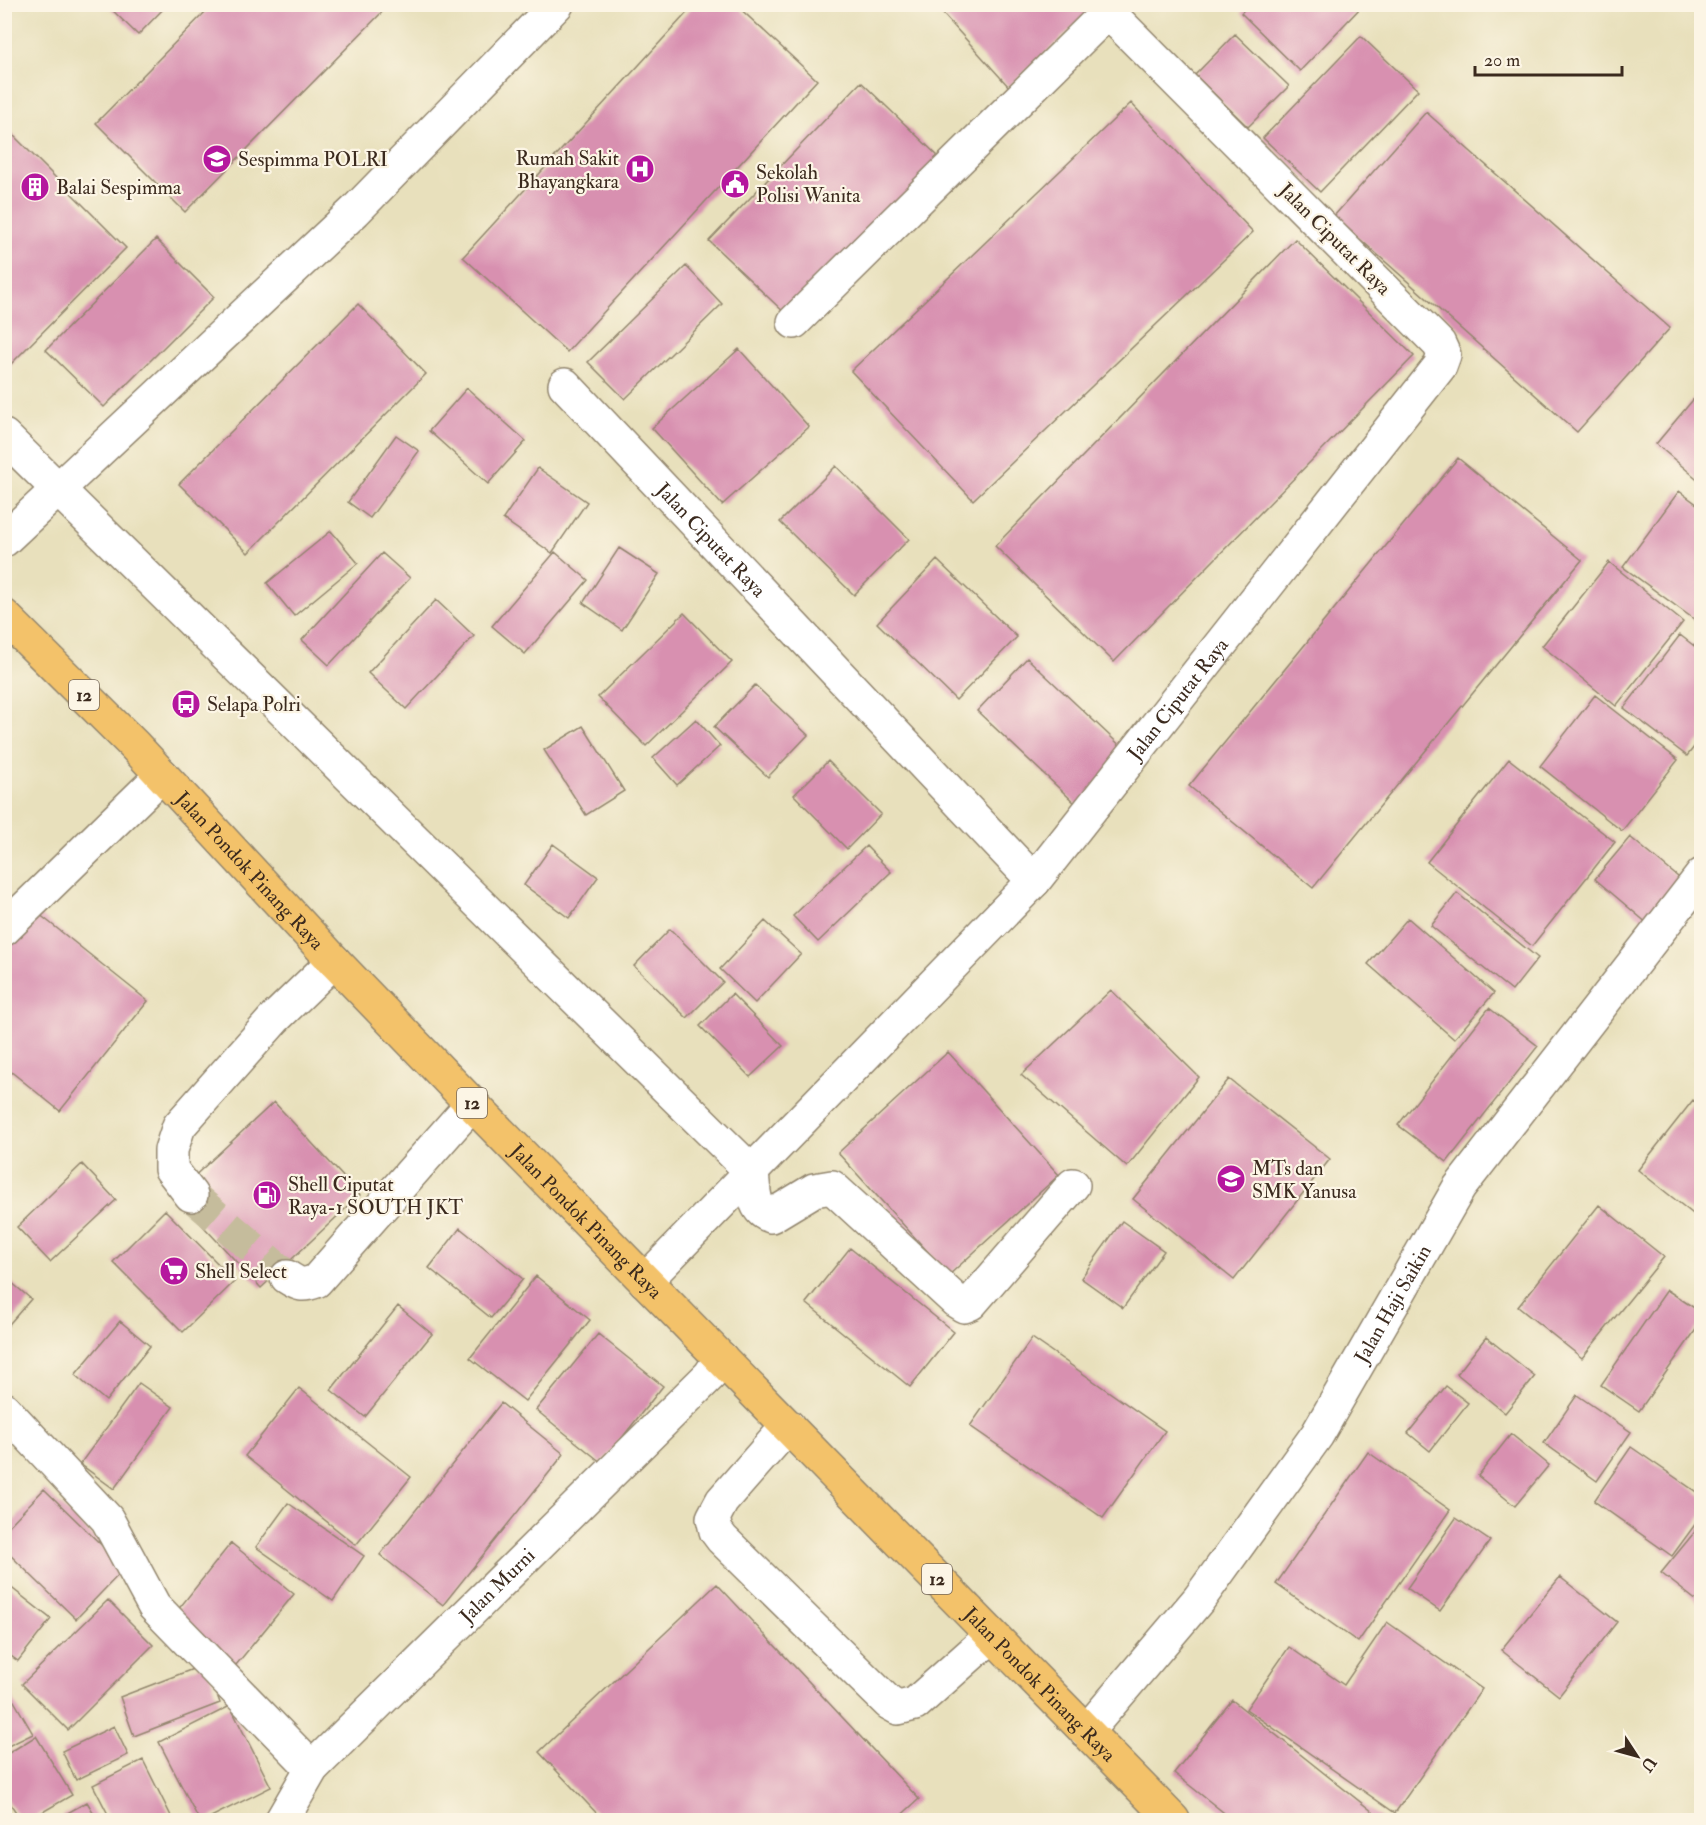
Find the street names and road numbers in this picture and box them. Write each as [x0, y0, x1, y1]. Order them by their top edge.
street label: Jalan Ciputat Raya [1272, 177, 1397, 302]
street label: Jalan Ciputat Raya [650, 476, 772, 603]
street label: Jalan Ciputat Raya [1121, 632, 1234, 766]
road number: 12 [69, 680, 99, 710]
street label: Jalan Pondok Pinang Raya [170, 785, 330, 955]
road number: 12 [457, 1088, 487, 1118]
street label: Jalan Pondok Pinang Raya [504, 1138, 669, 1304]
street label: Jalan Haji Saikin [1348, 1240, 1436, 1368]
street label: Jalan Murni [453, 1543, 540, 1629]
road number: 12 [922, 1564, 952, 1594]
street label: Jalan Pondok Pinang Raya [958, 1601, 1122, 1767]

